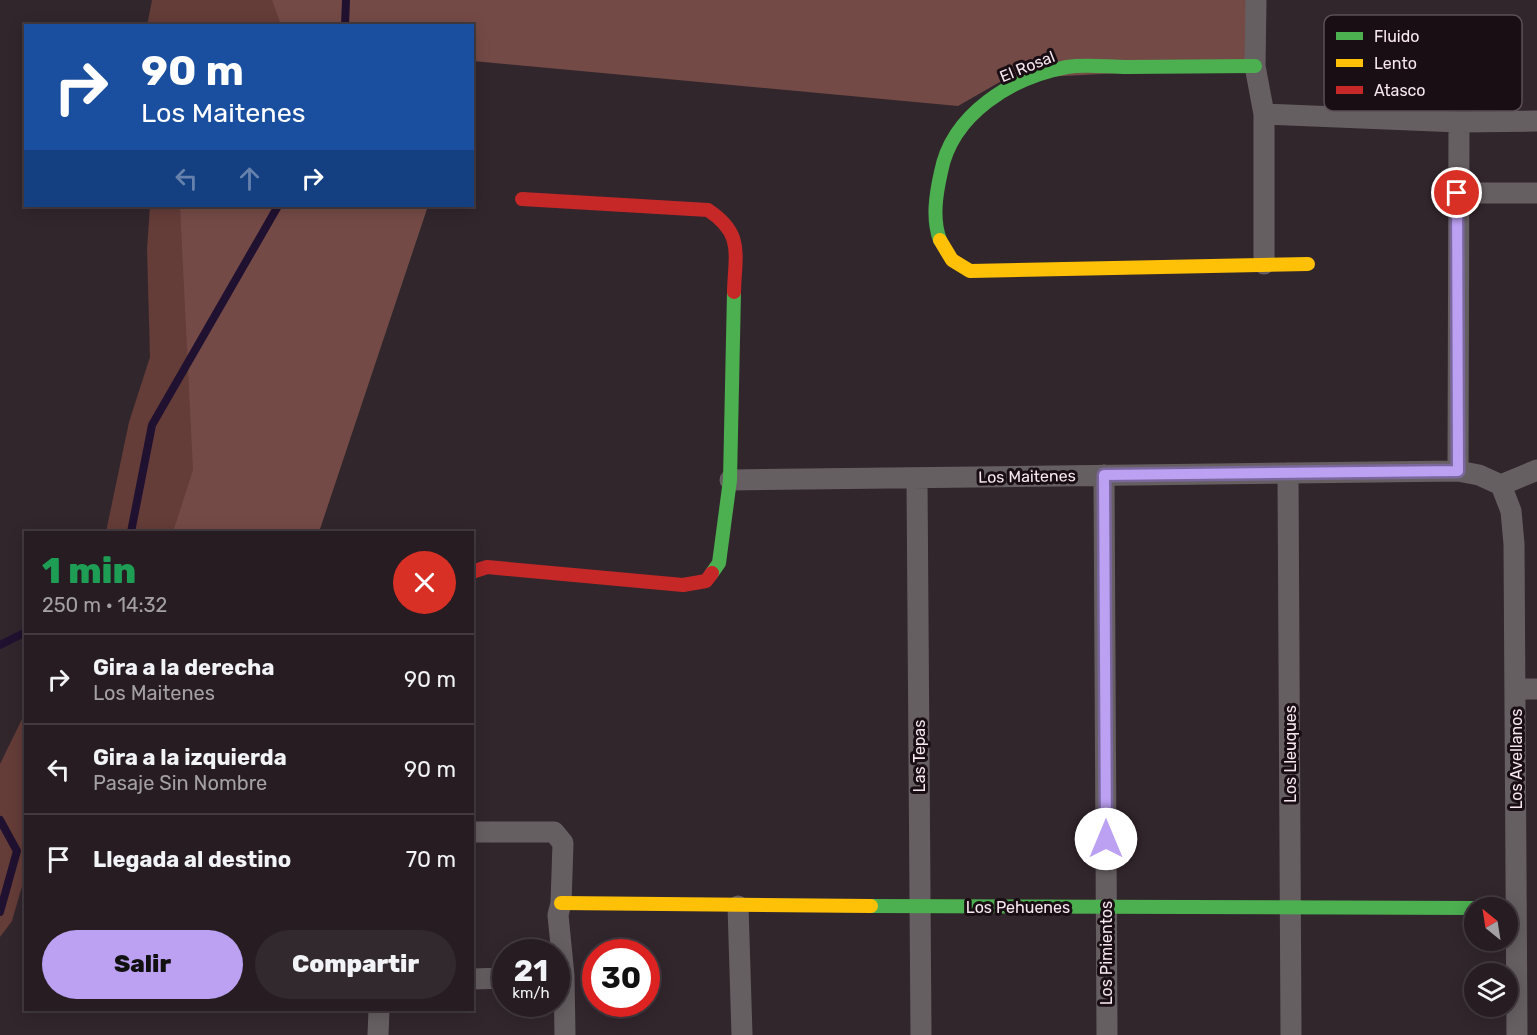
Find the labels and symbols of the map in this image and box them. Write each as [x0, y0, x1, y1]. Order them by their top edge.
legend [1324, 15, 1522, 111]
text: Fluido [1374, 27, 1419, 46]
street label: El Rosal [997, 47, 1058, 86]
text: Lento [1374, 54, 1417, 73]
text: Atasco [1374, 81, 1426, 100]
pin [1431, 167, 1482, 218]
street label: Los Maitenes [978, 466, 1076, 487]
street label: Los Lleuques [1281, 705, 1300, 803]
street label: Los Avellanos [1507, 708, 1526, 810]
street label: Las Tepas [910, 720, 929, 792]
position arrow [1074, 807, 1138, 871]
north arrow [1464, 897, 1518, 951]
street label: Los Pehuenes [966, 898, 1070, 917]
street label: Los Pimientos [1097, 901, 1116, 1005]
speed limit sign: 30 [582, 939, 660, 1017]

